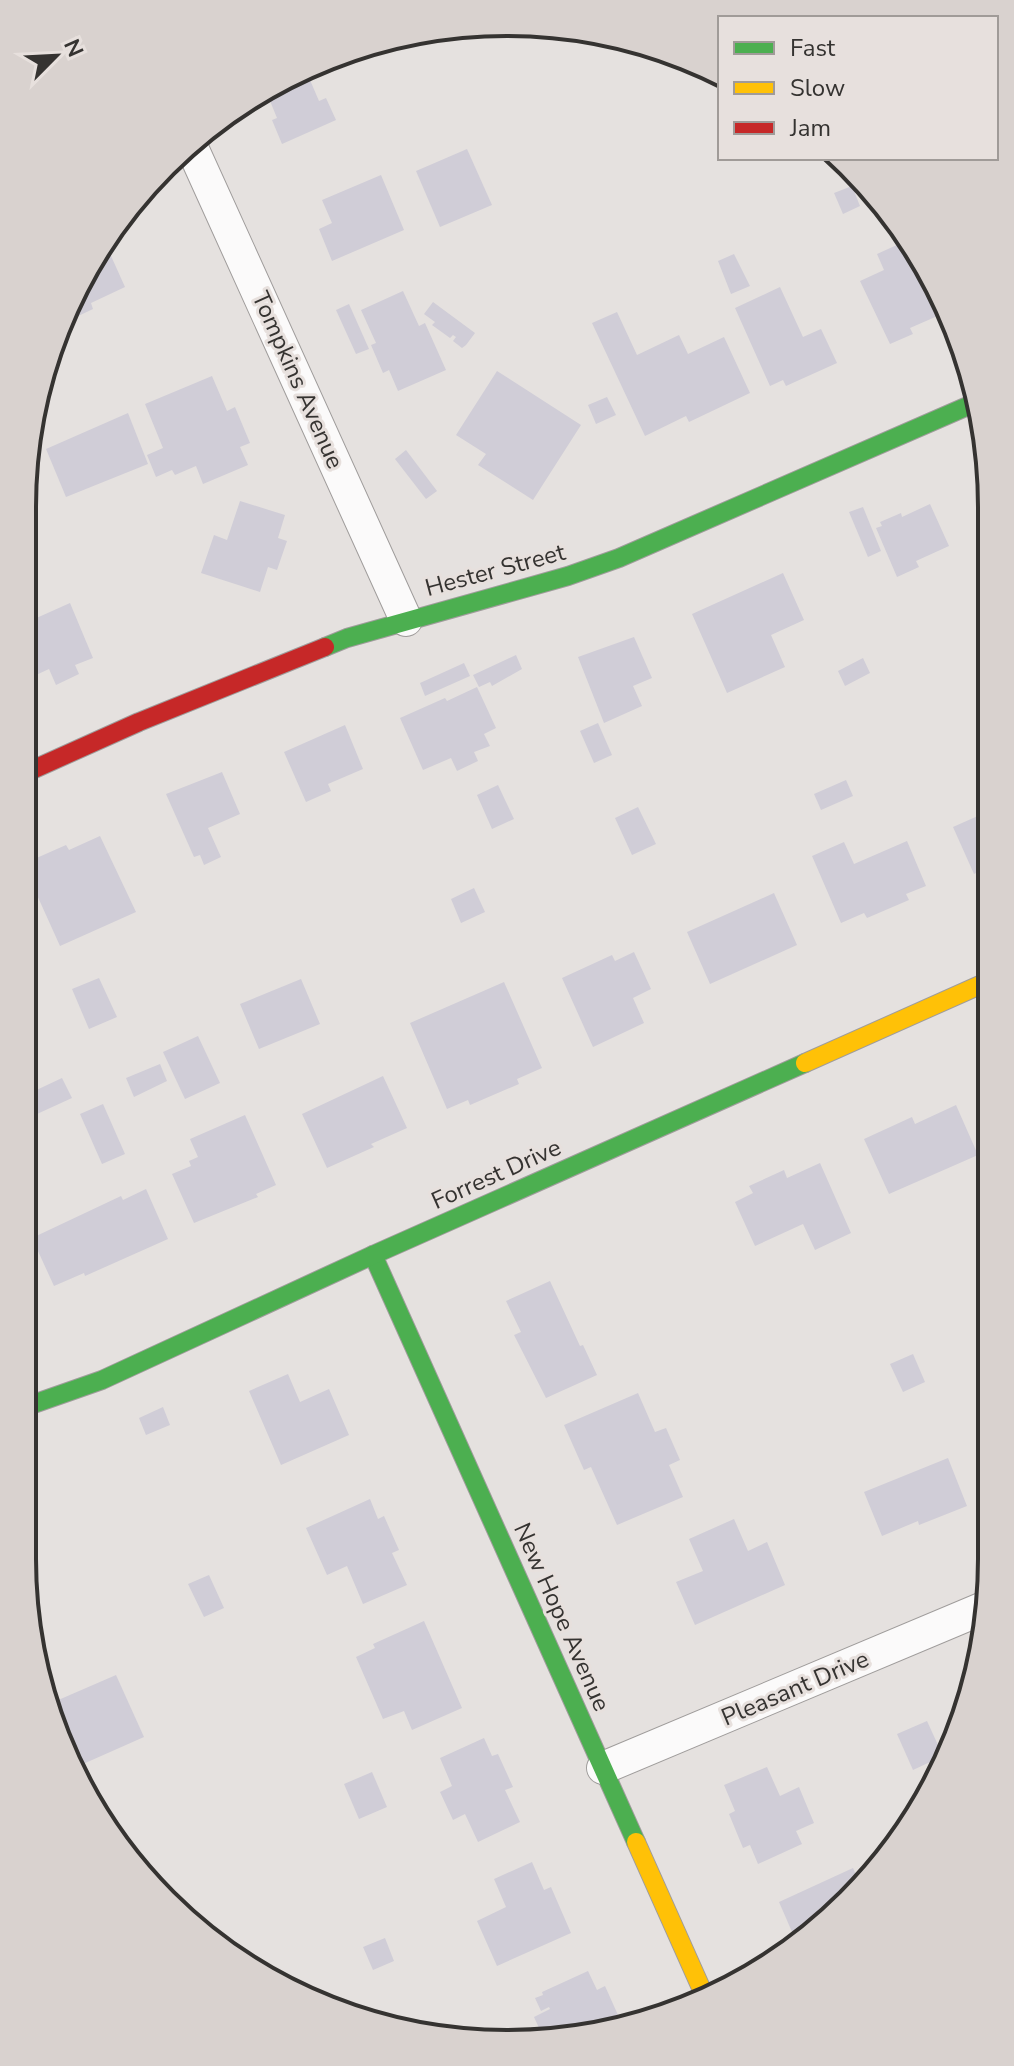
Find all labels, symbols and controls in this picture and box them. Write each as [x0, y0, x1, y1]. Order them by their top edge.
north arrow [16, 16, 96, 96]
legend [718, 16, 998, 160]
text: Fast [790, 32, 836, 64]
text: N [56, 35, 90, 62]
text: Slow [790, 72, 845, 104]
text: Jam [789, 112, 831, 144]
street label: Tompkins Avenue [245, 286, 351, 474]
street label: Hester Street [421, 536, 569, 604]
street label: Forrest Drive [426, 1131, 566, 1217]
street label: New Hope Avenue [506, 1518, 618, 1716]
street label: Pleasant Drive [716, 1643, 874, 1733]

